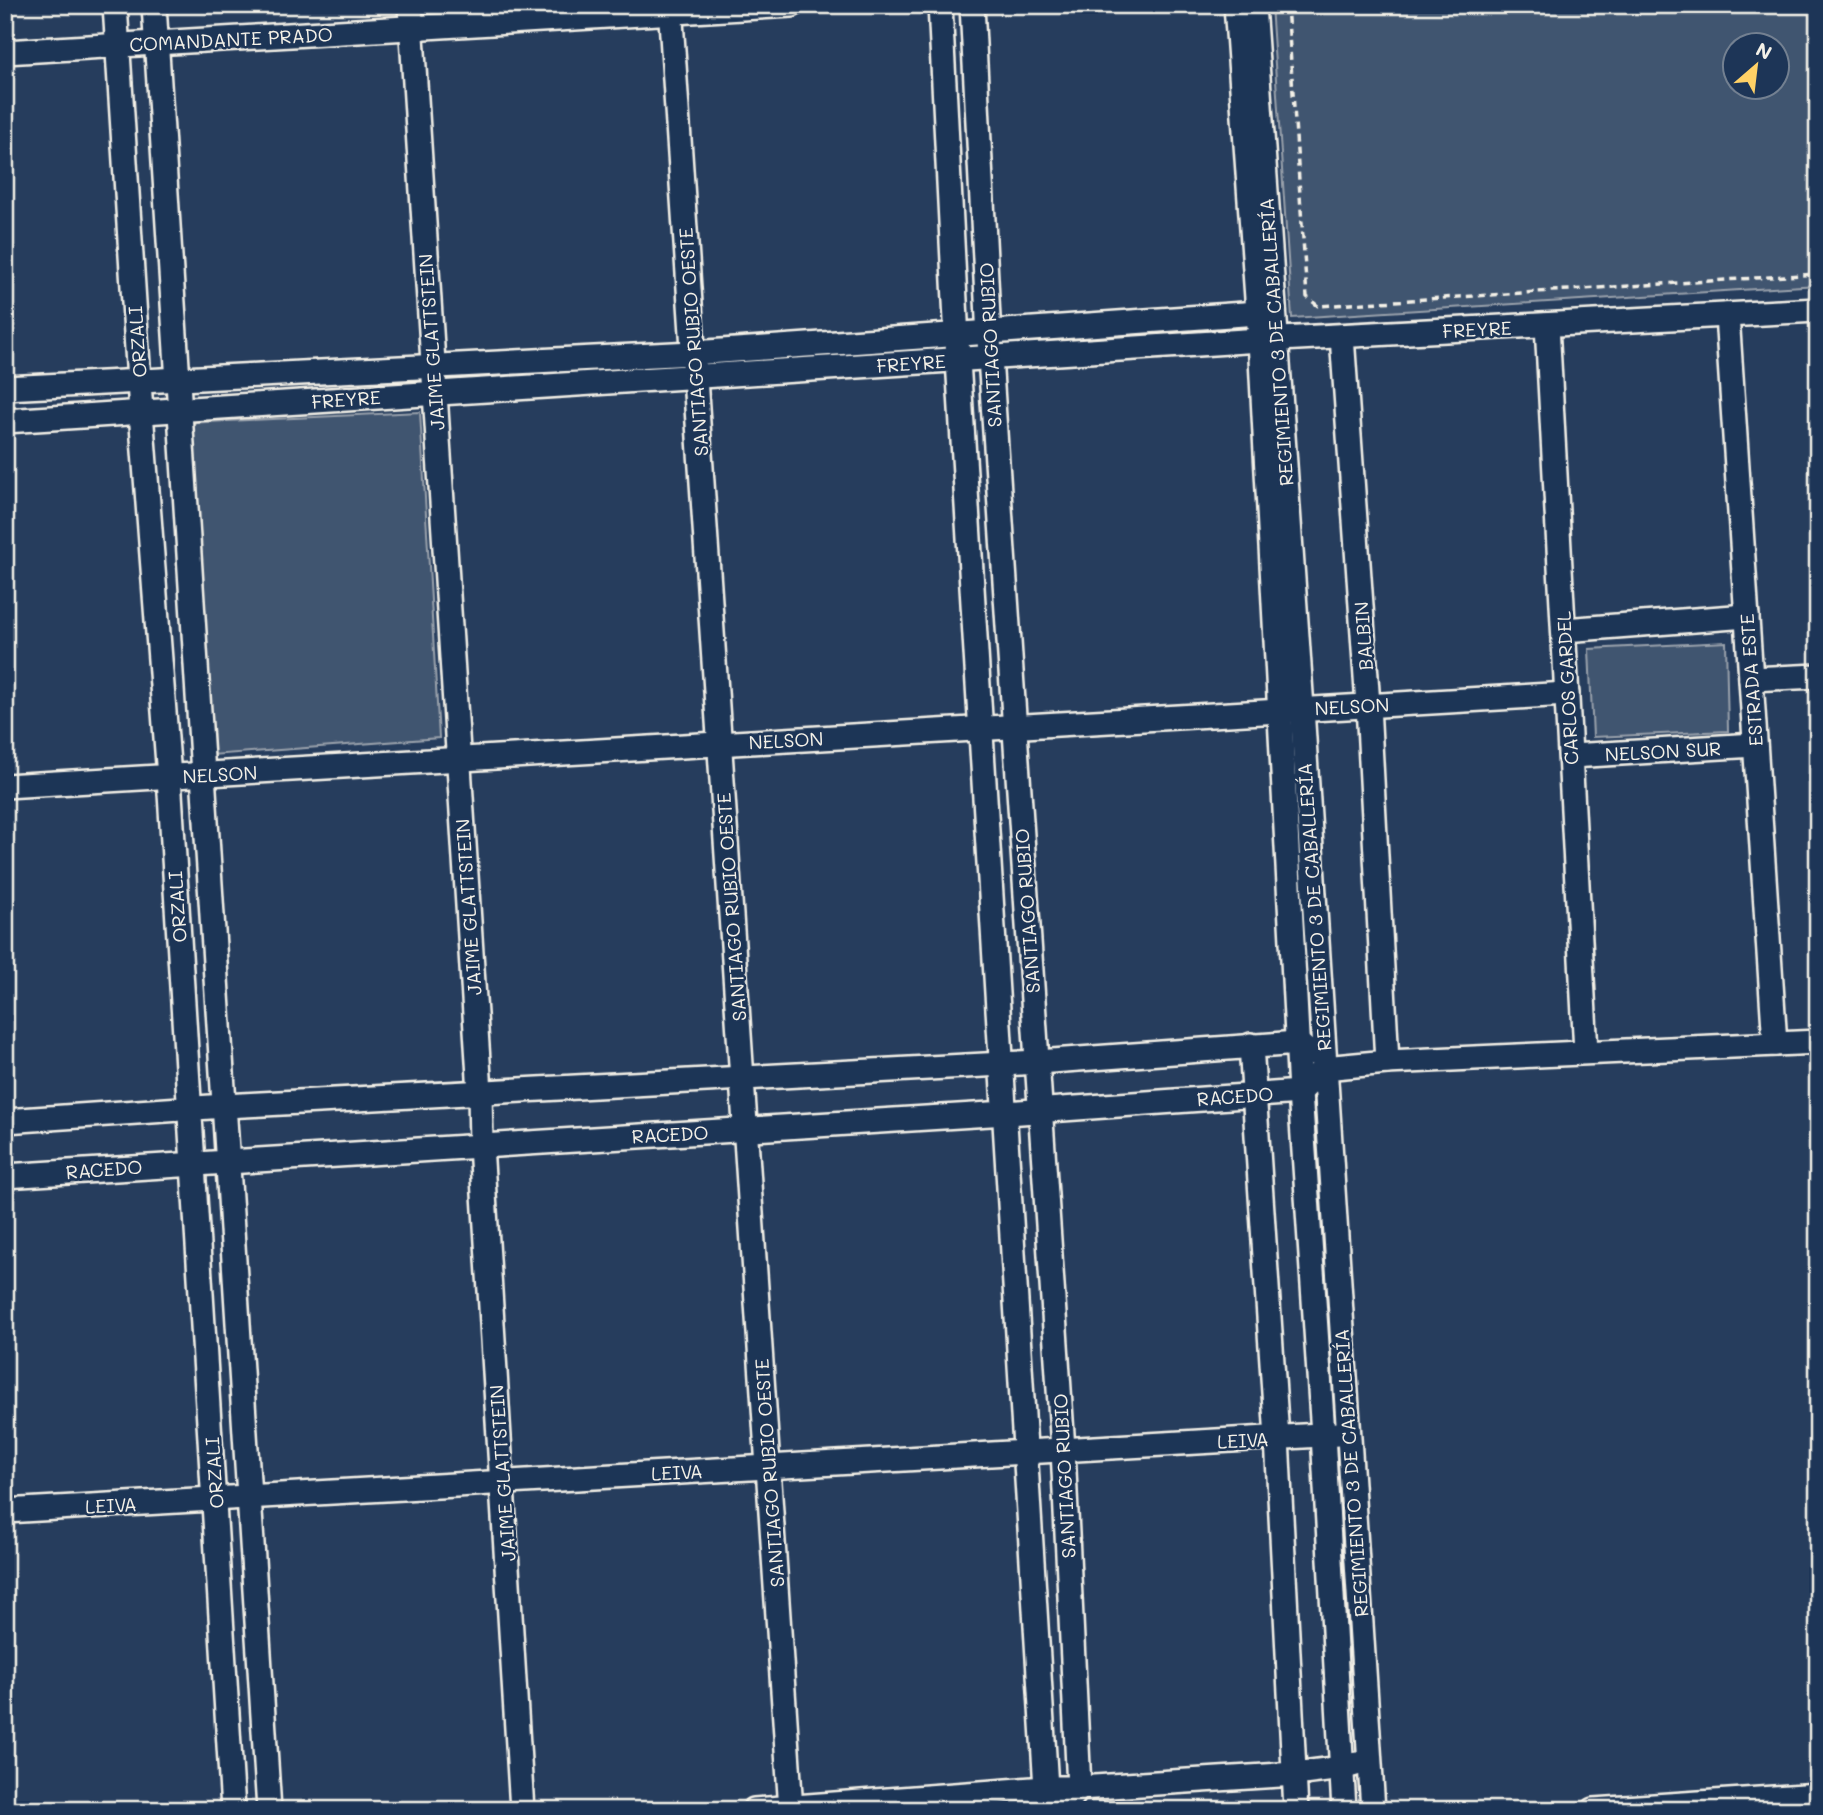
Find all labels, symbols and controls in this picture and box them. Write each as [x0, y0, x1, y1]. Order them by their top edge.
street label: COMANDANTE PRADO [129, 21, 333, 57]
north arrow [1722, 32, 1792, 102]
text: N [1752, 36, 1776, 65]
street label: REGIMIENTO 3 DE CABALLERÍA [1253, 197, 1299, 487]
street label: SANTIAGO RUBIO OESTE [673, 227, 713, 457]
street label: JAIME GLATTSTEIN [412, 253, 450, 431]
street label: SANTIAGO RUBIO [973, 262, 1007, 428]
street label: ORZALI [122, 305, 152, 379]
street label: FREYRE [1442, 315, 1512, 343]
street label: FREYRE [876, 348, 946, 378]
street label: FREYRE [311, 384, 381, 414]
street label: BALBIN [1348, 601, 1378, 671]
street label: CARLOS GARDEL [1550, 610, 1584, 766]
street label: ESTRADA ESTE [1734, 613, 1768, 747]
street label: NELSON [1314, 692, 1390, 720]
street label: NELSON [748, 726, 824, 754]
street label: NELSON SUR [1604, 735, 1722, 767]
street label: NELSON [182, 760, 258, 788]
street label: REGIMIENTO 3 DE CABALLERÍA [1291, 762, 1337, 1052]
street label: SANTIAGO RUBIO OESTE [711, 792, 751, 1022]
street label: JAIME GLATTSTEIN [449, 818, 487, 996]
street label: SANTIAGO RUBIO [1009, 828, 1045, 994]
street label: ORZALI [162, 870, 192, 944]
street label: RACEDO [1196, 1081, 1274, 1111]
street label: RACEDO [631, 1120, 709, 1148]
street label: RACEDO [65, 1154, 143, 1184]
street label: REGIMIENTO 3 DE CABALLERÍA [1328, 1328, 1374, 1618]
street label: SANTIAGO RUBIO OESTE [749, 1358, 789, 1588]
street label: JAIME GLATTSTEIN [483, 1384, 521, 1562]
street label: SANTIAGO RUBIO [1047, 1393, 1081, 1559]
street label: LEIVA [1217, 1426, 1269, 1454]
street label: ORZALI [199, 1436, 229, 1510]
street label: LEIVA [651, 1458, 703, 1486]
street label: LEIVA [85, 1491, 137, 1519]

